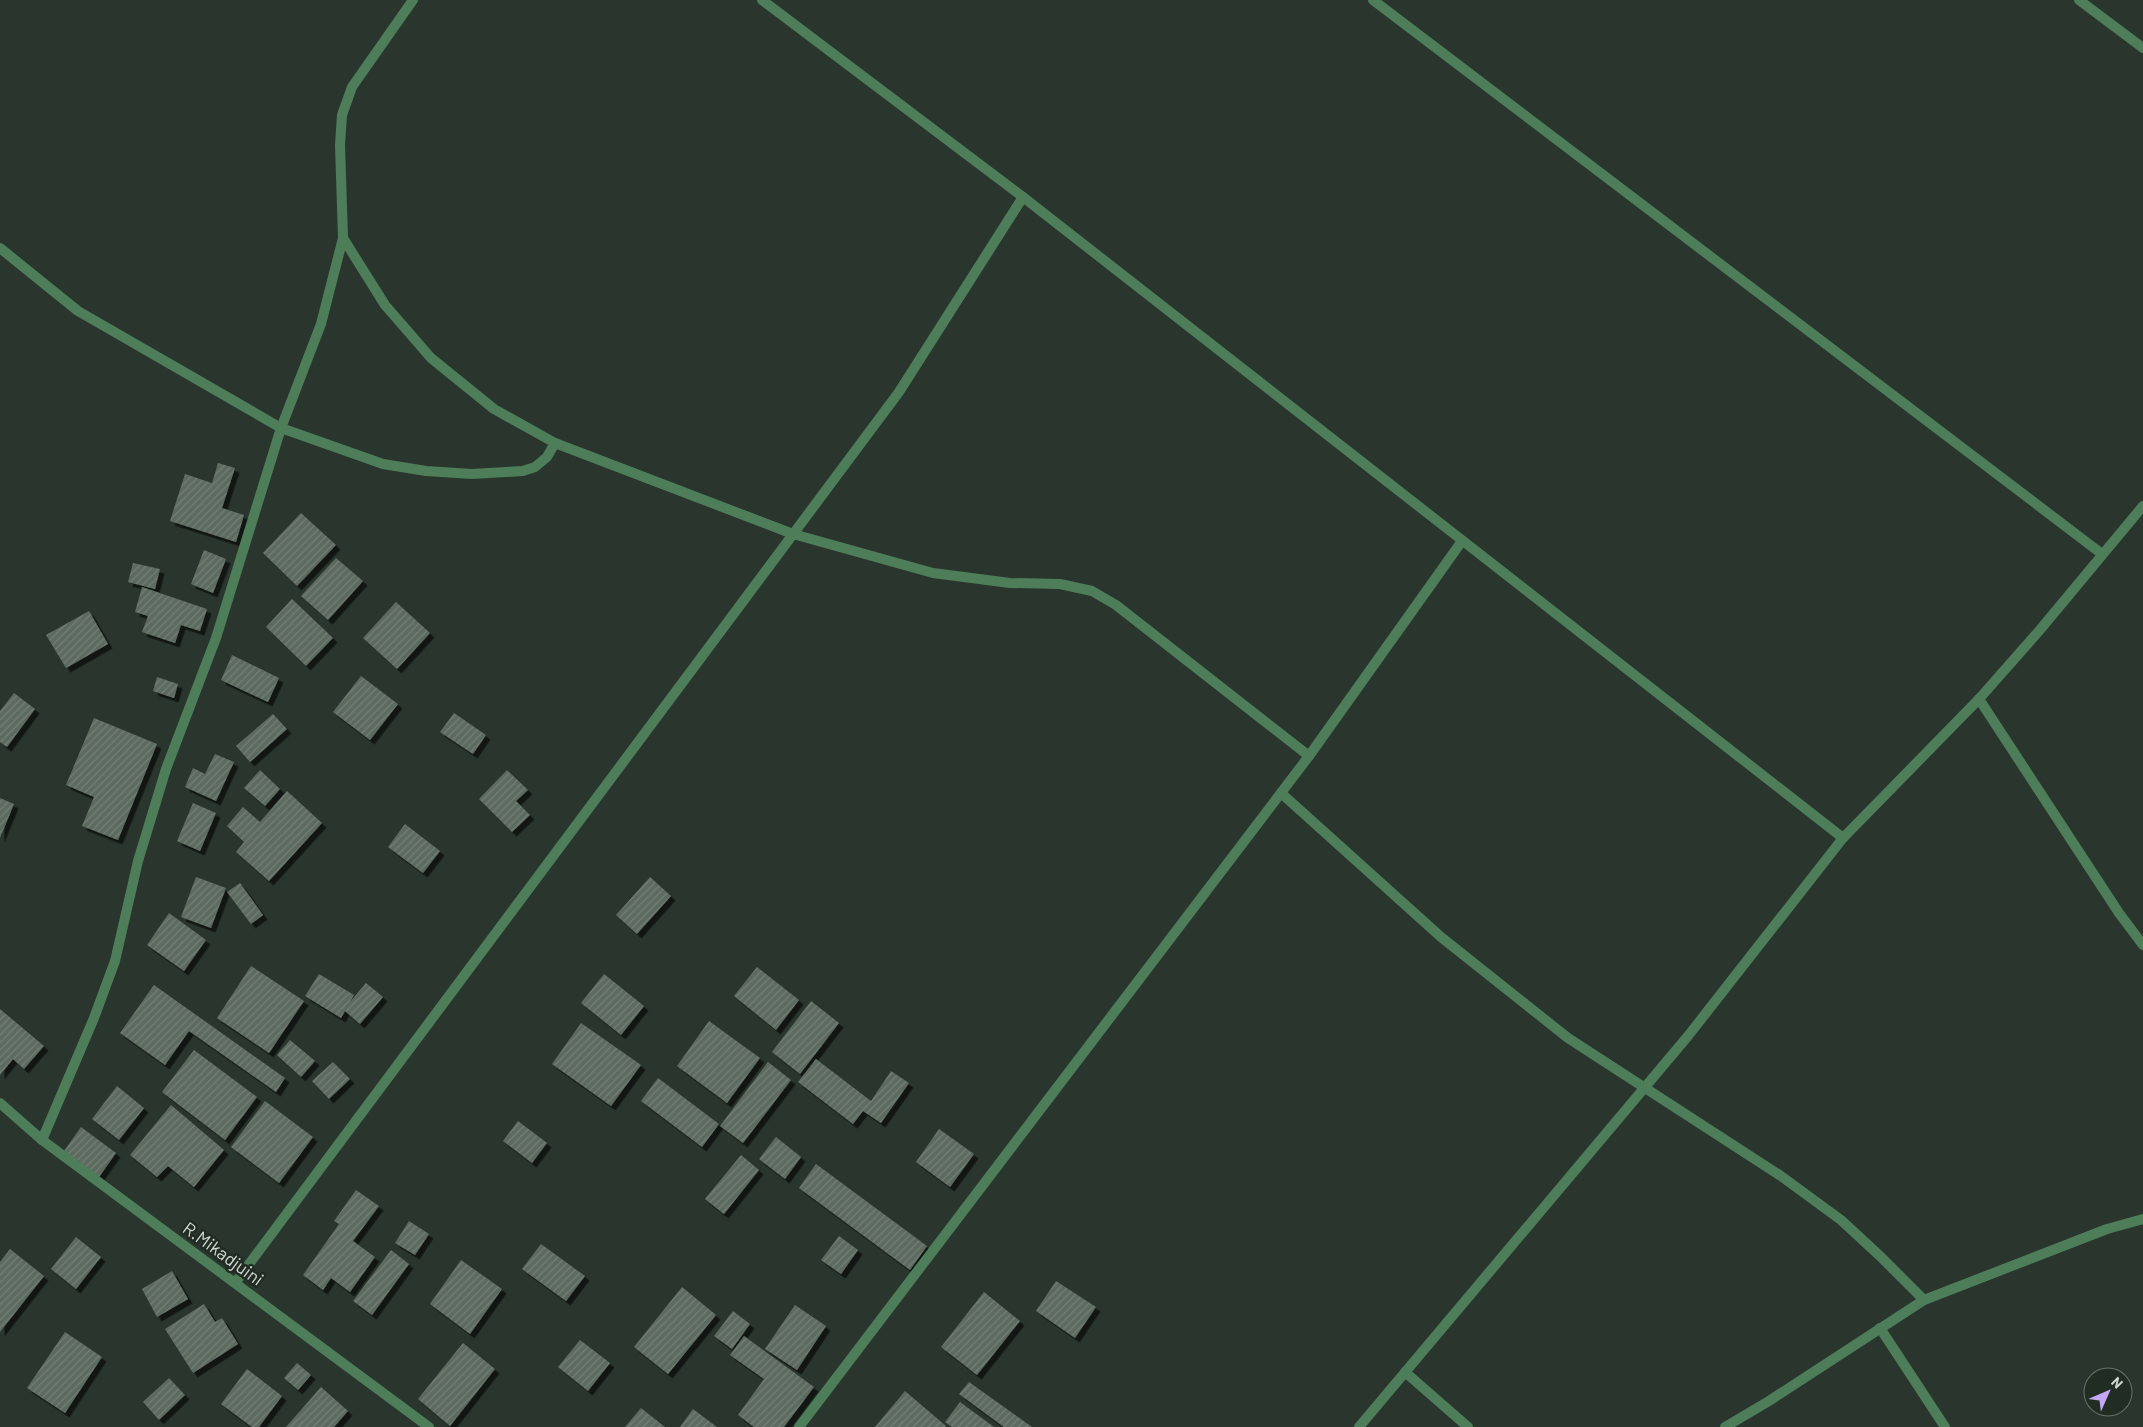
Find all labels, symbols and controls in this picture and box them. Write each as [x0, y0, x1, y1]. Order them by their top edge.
street label: R.Mikadjuini [179, 1217, 268, 1290]
north arrow [2083, 1367, 2133, 1417]
text: N [2108, 1373, 2127, 1392]

